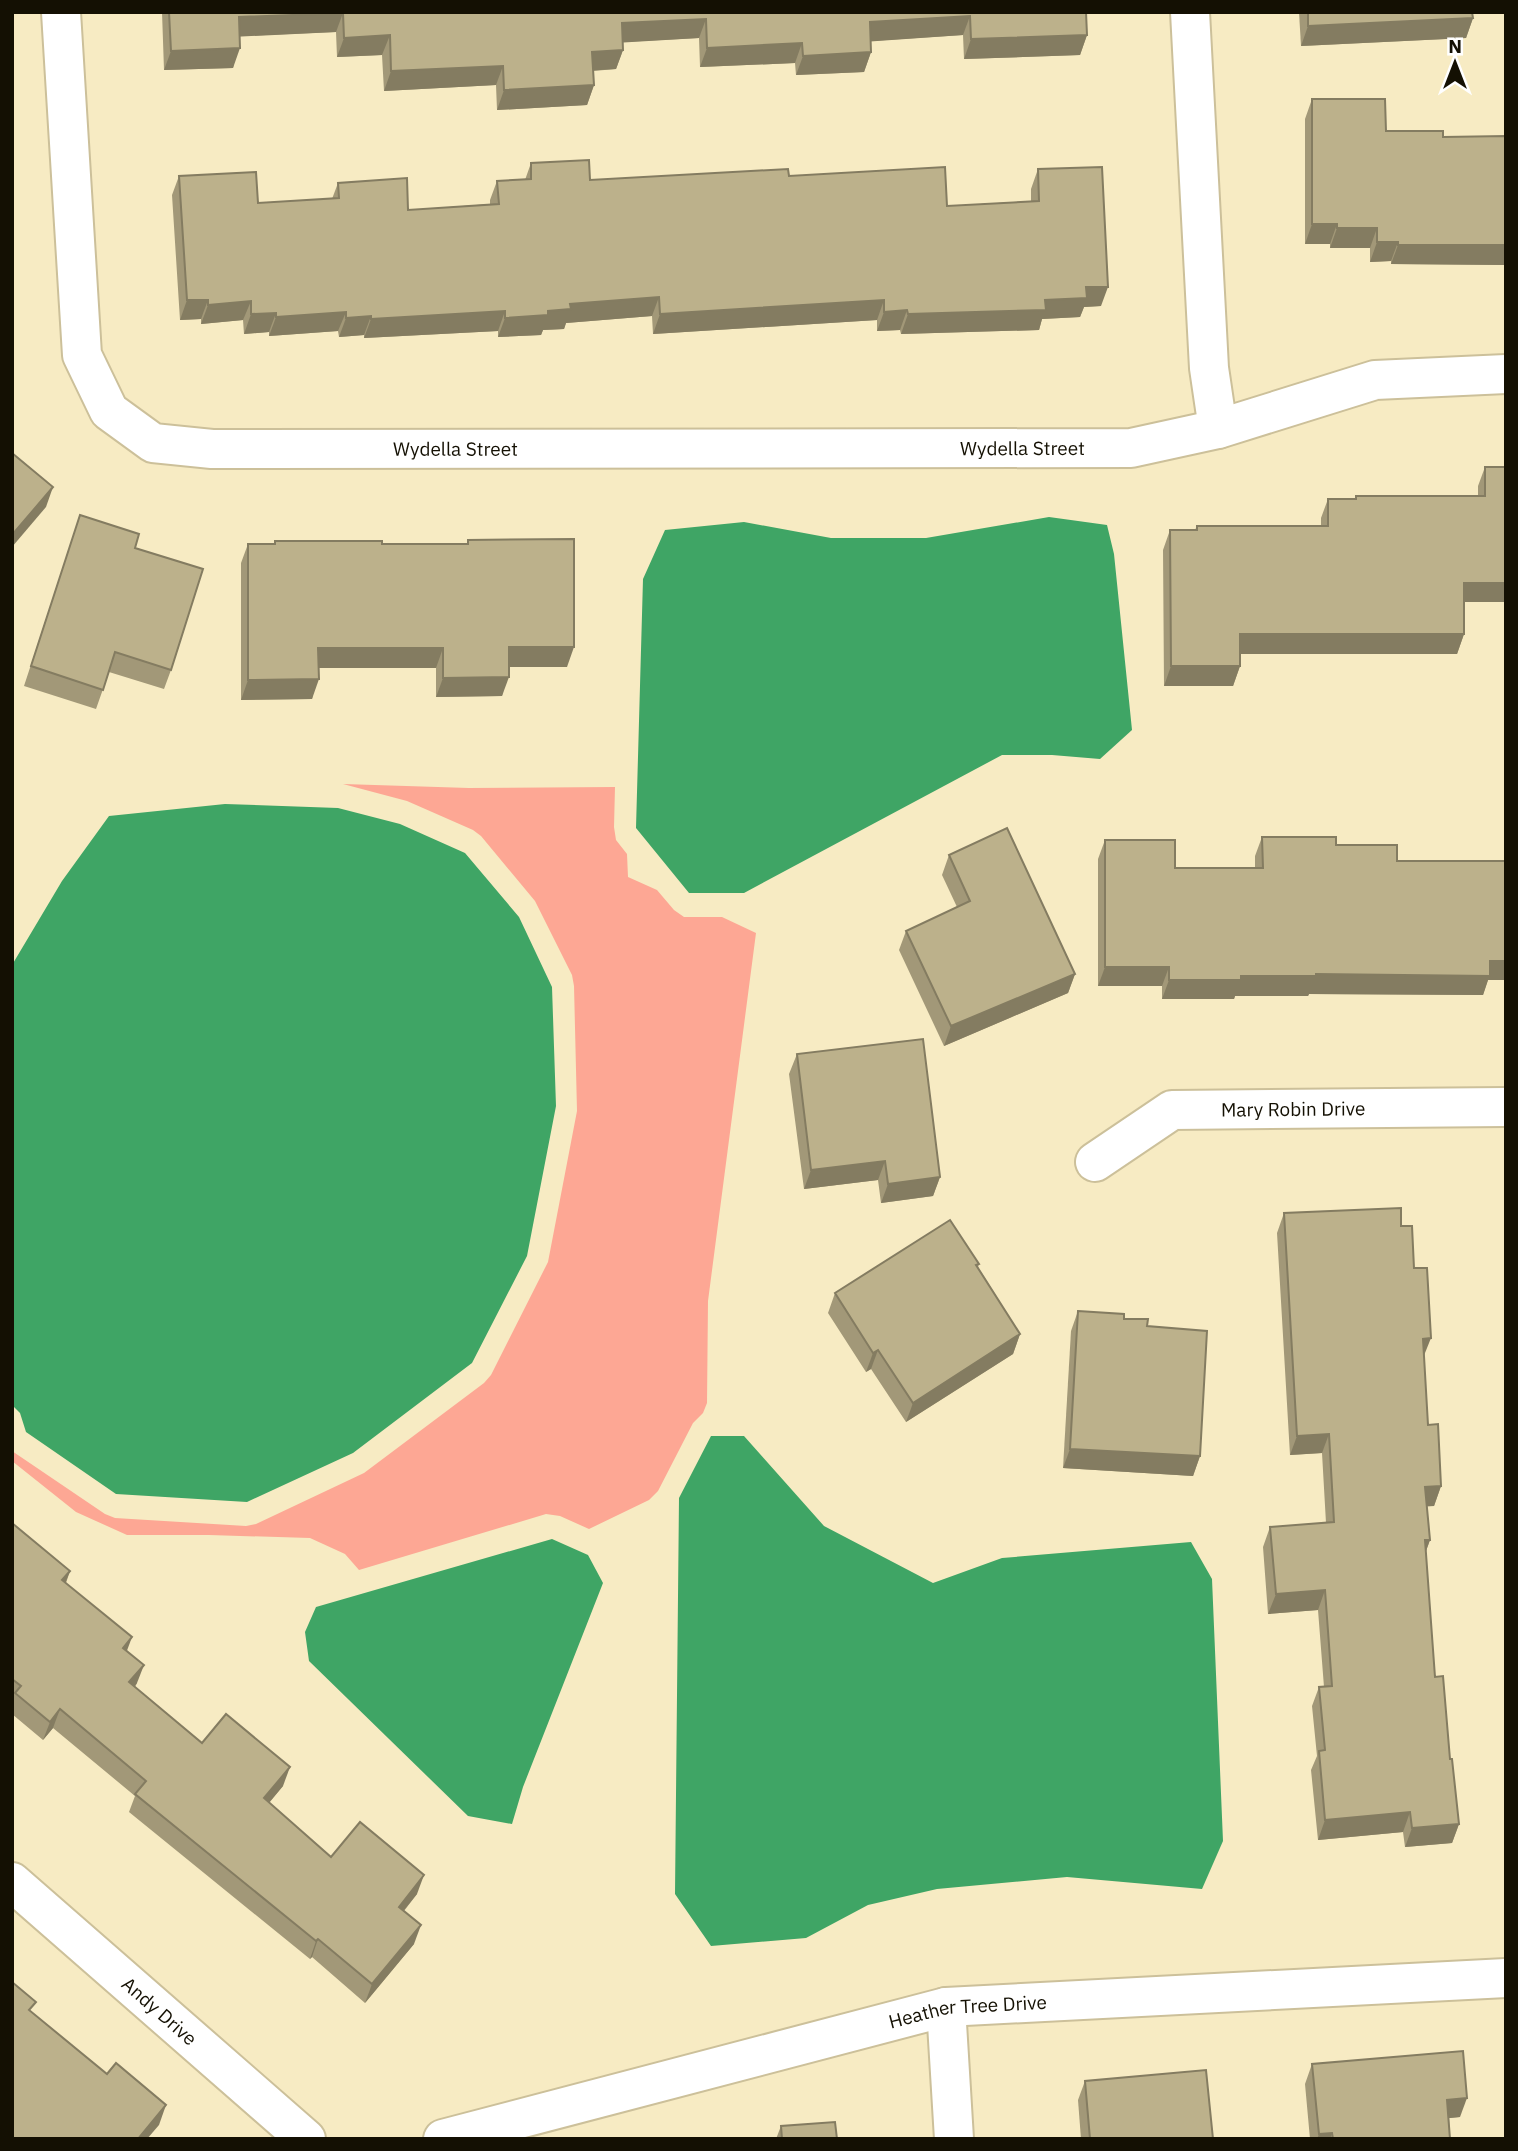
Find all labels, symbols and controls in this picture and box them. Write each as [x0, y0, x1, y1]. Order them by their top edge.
north arrow [1420, 28, 1490, 98]
text: N [1448, 34, 1462, 58]
street label: Wydella Street [960, 436, 1085, 460]
street label: Wydella Street [393, 437, 518, 461]
street label: Mary Robin Drive [1221, 1096, 1365, 1122]
street label: Andy Drive [117, 1972, 202, 2050]
street label: Heather Tree Drive [886, 1990, 1047, 2034]

